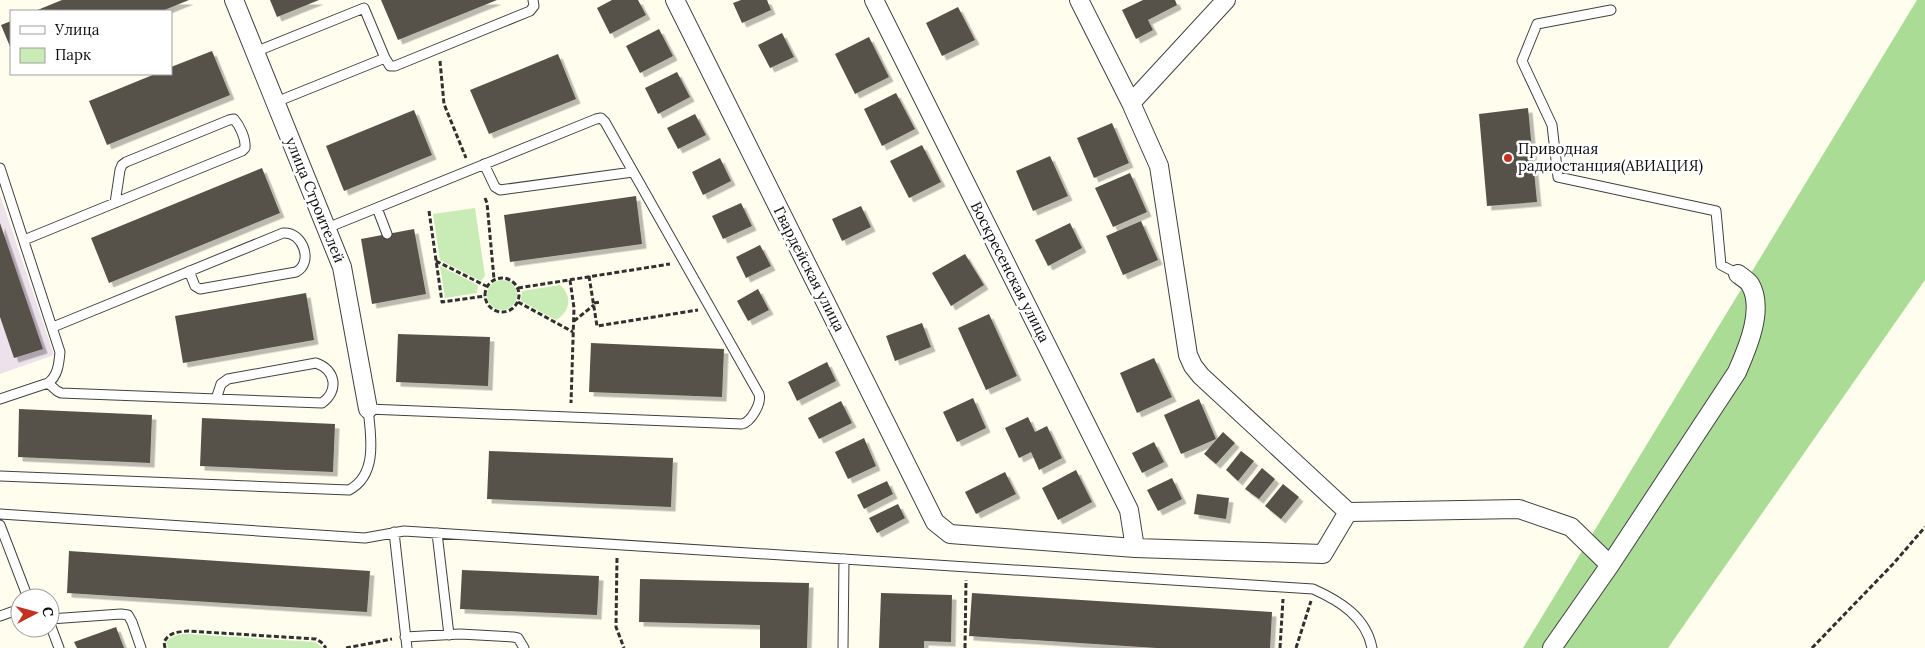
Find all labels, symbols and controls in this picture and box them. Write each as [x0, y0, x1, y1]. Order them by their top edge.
legend [10, 10, 172, 75]
text: Улица [54, 20, 100, 39]
text: Парк [55, 45, 91, 64]
street label: улица Строителей [282, 134, 349, 266]
place label: Приводная радиостанция(АВИАЦИЯ) [1518, 139, 1704, 176]
marker: Приводная радиостанция(АВИАЦИЯ) [1502, 152, 1514, 164]
street label: Воскресенская улица [967, 198, 1054, 346]
street label: Гвардейская улица [770, 203, 849, 335]
north arrow [10, 588, 60, 638]
text: С [38, 606, 57, 618]

